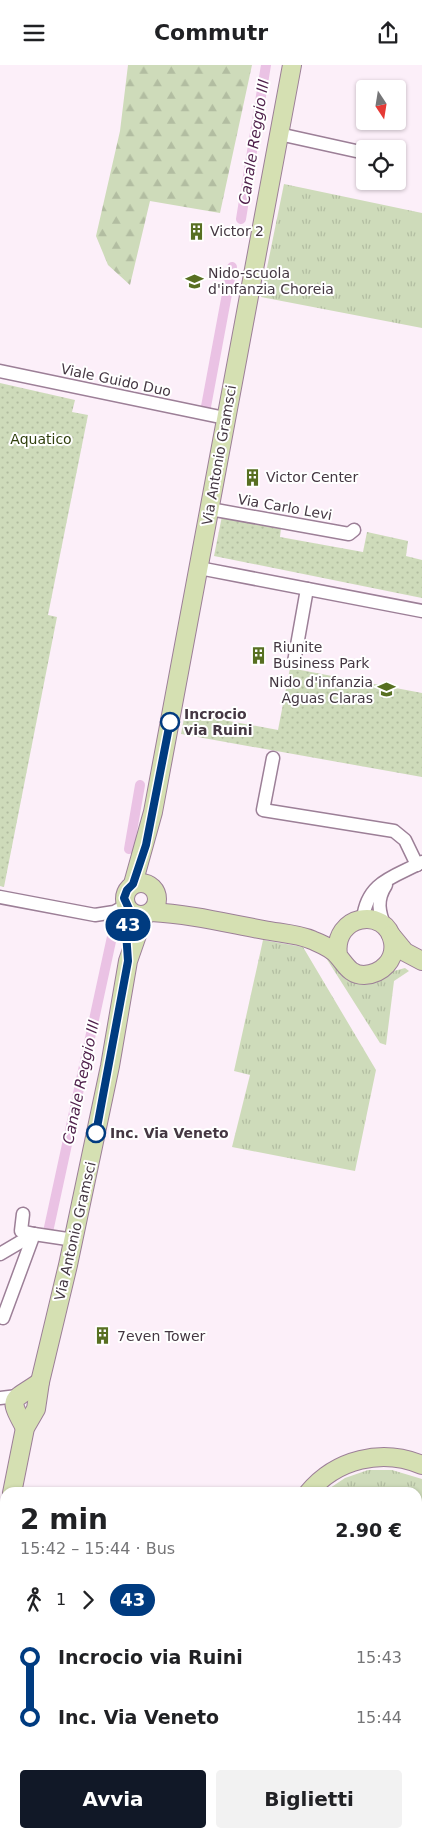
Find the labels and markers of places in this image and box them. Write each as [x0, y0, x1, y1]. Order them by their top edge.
building icon: Victor 2 [186, 221, 206, 241]
place label: Victor 2 [210, 223, 264, 239]
place label: Nido-scuola d'infanzia Choreia [208, 265, 334, 297]
school or university icon: Nido-scuola d'infanzia Choreia [184, 271, 204, 291]
building icon: Victor Center [242, 467, 262, 487]
place label: Victor Center [266, 469, 358, 485]
place label: Riunite Business Park [273, 639, 370, 671]
building icon: Riunite Business Park [249, 645, 269, 665]
place label: Nido d'infanzia Aguas Claras [269, 674, 373, 706]
school or university icon: Nido d'infanzia Aguas Claras [377, 680, 397, 700]
place label: Incrocio via Ruini [184, 706, 253, 738]
marker: Incrocio via Ruini [160, 712, 180, 732]
marker: Inc. Via Veneto [86, 1123, 106, 1143]
place label: Inc. Via Veneto [110, 1125, 229, 1141]
building icon: 7even Tower [93, 1326, 113, 1346]
place label: 7even Tower [117, 1328, 206, 1344]

